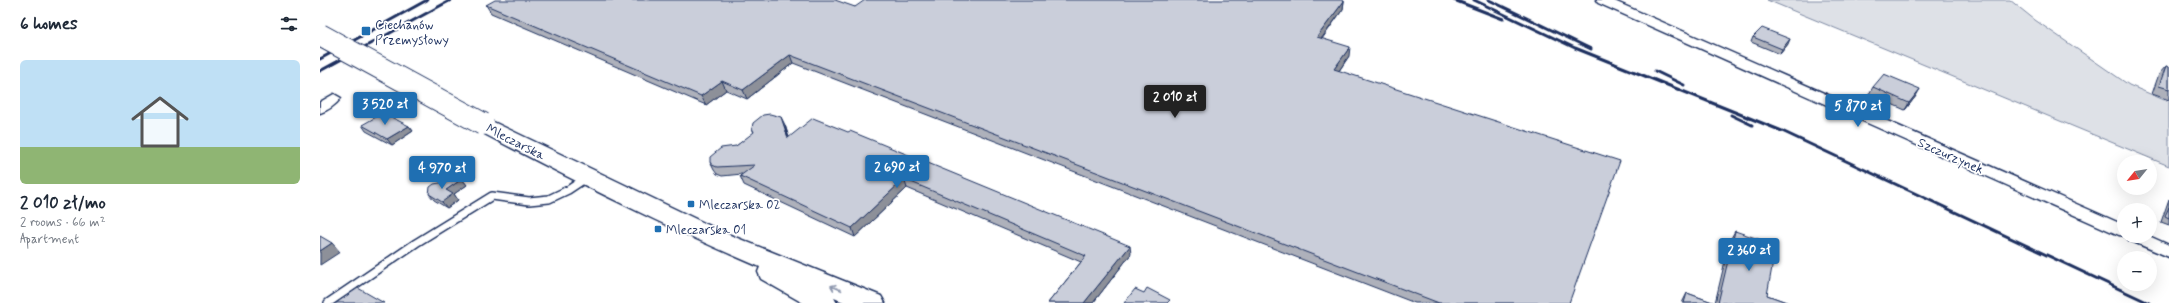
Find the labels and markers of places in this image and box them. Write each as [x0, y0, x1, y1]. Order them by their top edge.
place label: Ciechanów Przemysłowy [375, 17, 449, 49]
marker: Ciechanów Przemysłowy [360, 25, 372, 37]
pin: 2 010 zł [1134, 85, 1216, 119]
pin: 3 520 zł [344, 92, 426, 126]
pin: 5 870 zł [1817, 94, 1899, 128]
pin: 2 690 zł [856, 155, 938, 189]
pin: 4 970 zł [401, 156, 483, 190]
place label: Mleczarska 02 [699, 197, 781, 214]
marker: Mleczarska 02 [686, 199, 696, 209]
place label: Mleczarska 01 [666, 222, 746, 239]
marker: Mleczarska 01 [653, 224, 663, 234]
pin: 2 360 zł [1708, 238, 1790, 272]

